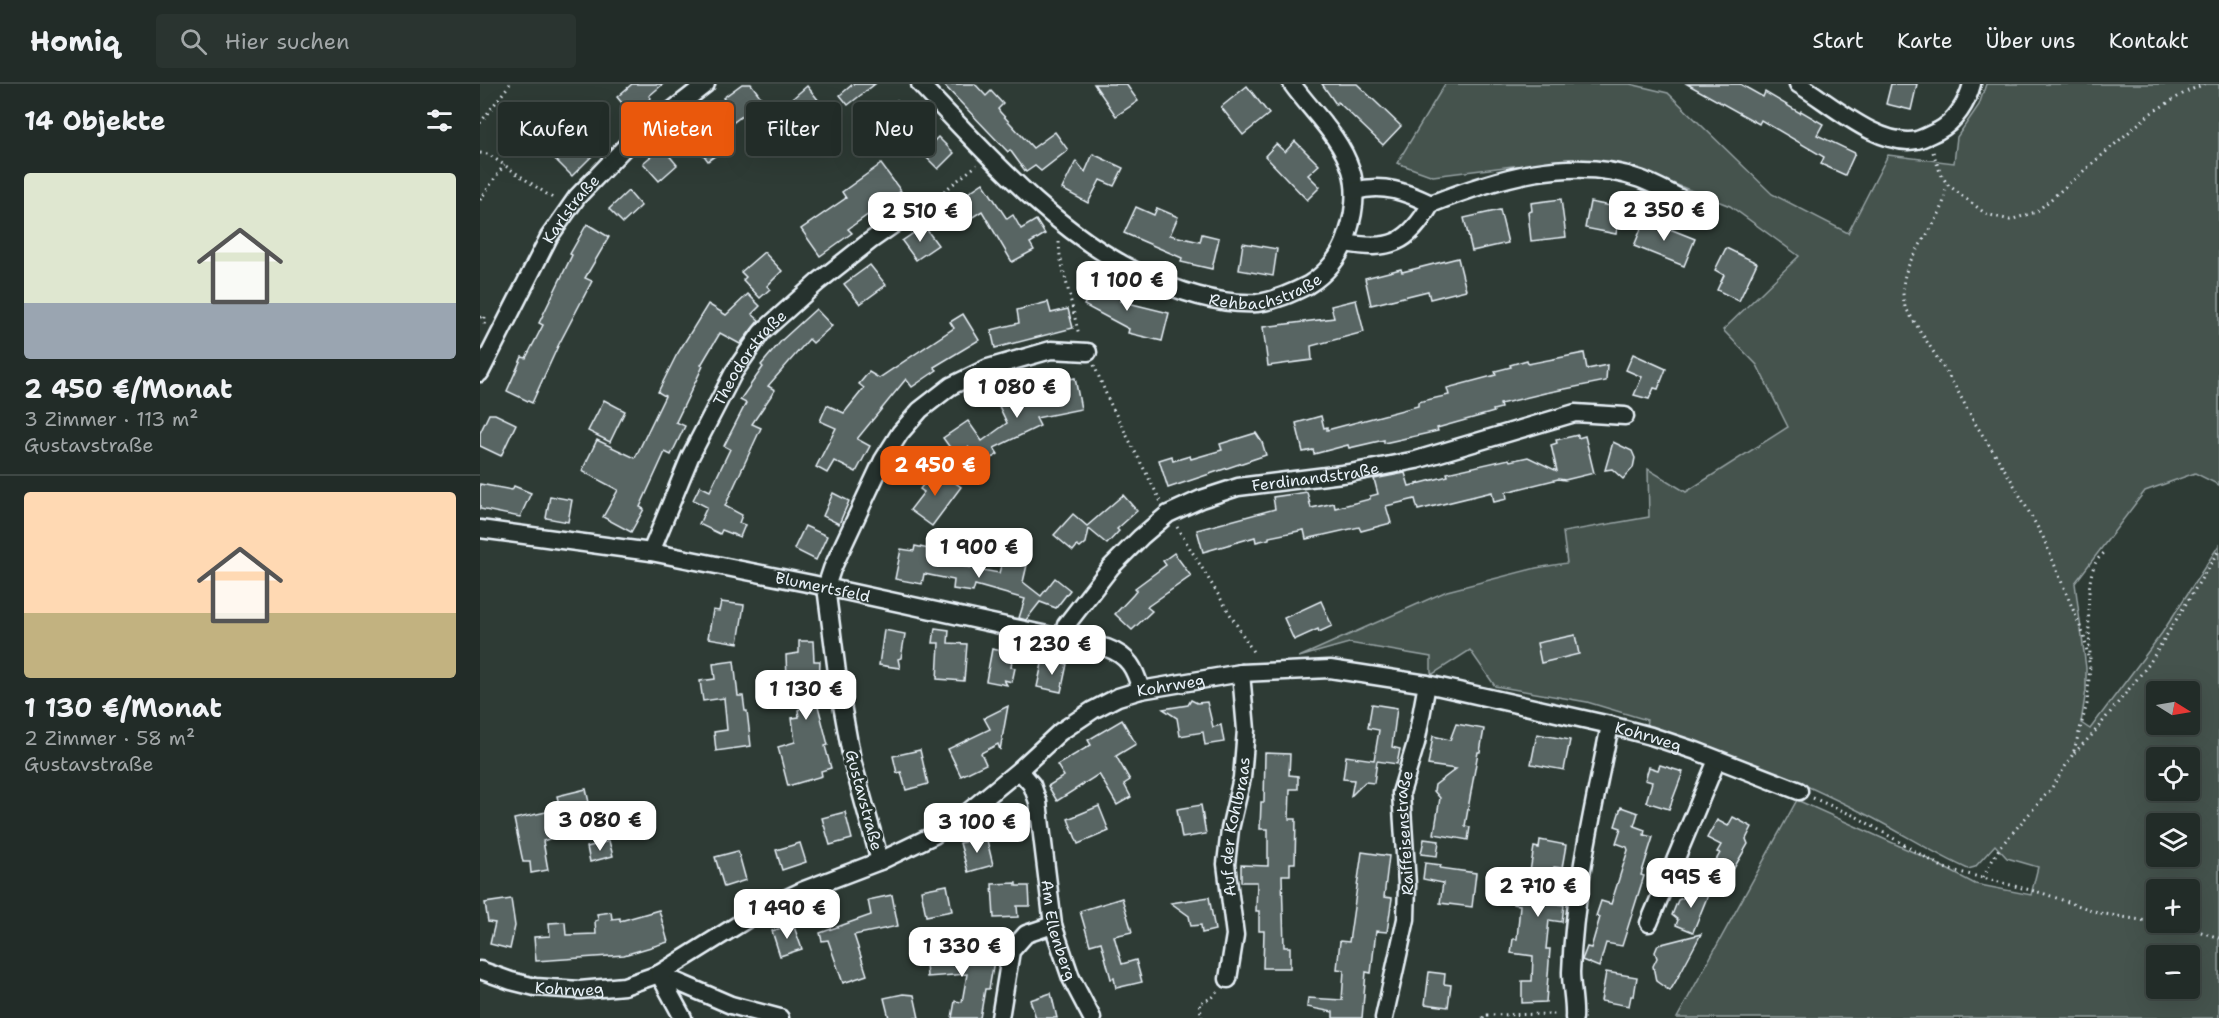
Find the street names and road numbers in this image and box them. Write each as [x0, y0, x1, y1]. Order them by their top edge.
street label: Karlstraße [537, 170, 604, 247]
street label: Rehbachstraße [1207, 268, 1326, 314]
street label: Theodorstraße [708, 305, 791, 409]
street label: Ferdinandstraße [1250, 457, 1381, 496]
street label: Blumertsfeld [774, 566, 872, 607]
street label: Kohrweg [1135, 669, 1206, 701]
street label: Kohrweg [1613, 716, 1685, 756]
street label: Gustavstraße [840, 747, 888, 853]
street label: Auf der Kohlbraas [1215, 756, 1254, 898]
street label: Raiffeisenstraße [1390, 768, 1418, 896]
street label: Am Ellenberg [1037, 879, 1082, 983]
street label: Kohrweg [534, 977, 605, 1001]

